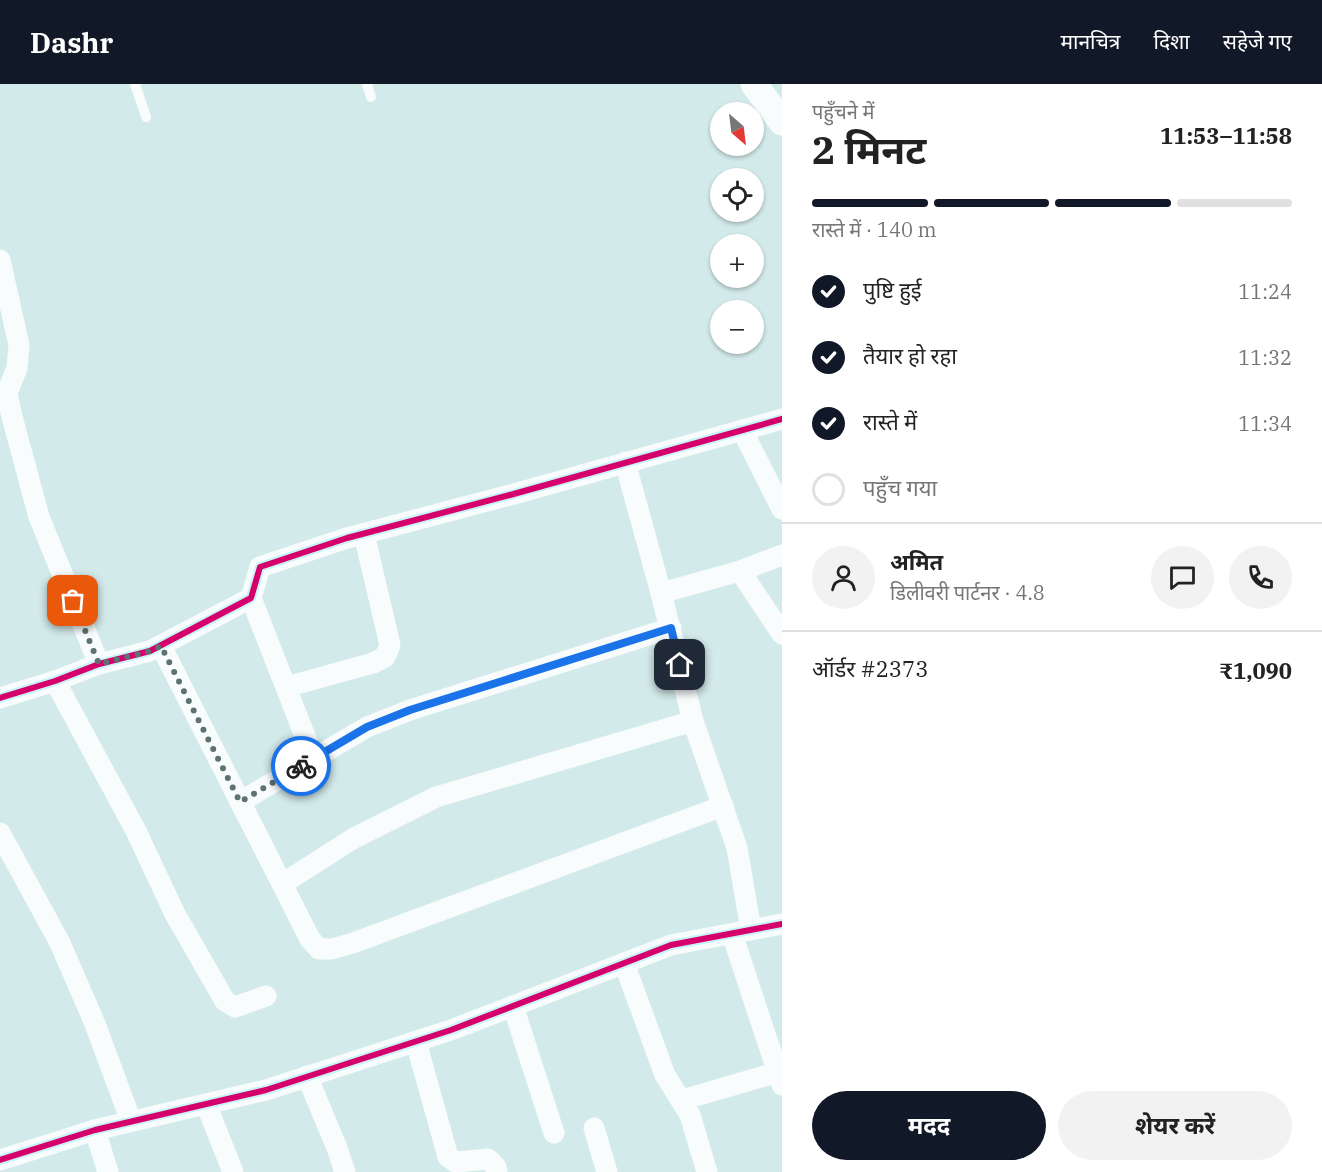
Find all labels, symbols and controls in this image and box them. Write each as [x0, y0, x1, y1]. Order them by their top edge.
text: Dashr [30, 24, 113, 61]
text: मानचित्र [1060, 27, 1120, 55]
text: दिशा [1153, 27, 1190, 55]
text: सहेजे गए [1223, 27, 1292, 55]
text: पहुँचने में [812, 98, 874, 125]
north arrow [710, 102, 764, 156]
map controls [710, 102, 764, 354]
text: 11:53–11:58 [1160, 121, 1292, 150]
text: 2 मिनट [812, 124, 926, 175]
button: locate [710, 168, 764, 222]
text: रास्ते में · 140 m [812, 216, 937, 243]
button: + [710, 234, 764, 288]
icon: check [812, 275, 845, 308]
text: पुष्टि हुई [863, 275, 922, 304]
text: 11:24 [1238, 278, 1292, 305]
button: − [710, 300, 764, 354]
icon: check [812, 341, 845, 374]
text: तैयार हो रहा [863, 341, 957, 370]
text: 11:32 [1238, 344, 1292, 371]
icon: check [812, 407, 845, 440]
text: रास्ते में [863, 407, 917, 436]
text: 11:34 [1238, 410, 1292, 437]
text: पहुँच गया [863, 473, 937, 502]
button: person [812, 546, 875, 609]
button: chat [1151, 546, 1214, 609]
button: phone [1229, 546, 1292, 609]
text: अमित [890, 547, 943, 576]
pin [47, 575, 98, 626]
text: डिलीवरी पार्टनर · 4.8 [890, 579, 1045, 606]
icon: bag [56, 584, 89, 617]
pin [654, 639, 705, 690]
icon: home [663, 648, 696, 681]
text: ऑर्डर #2373 [812, 654, 928, 683]
text: ₹1,090 [1219, 656, 1292, 685]
courier [271, 736, 331, 796]
icon: bike [285, 750, 318, 783]
button: मदद [812, 1091, 1046, 1160]
button: शेयर करें [1058, 1091, 1292, 1160]

